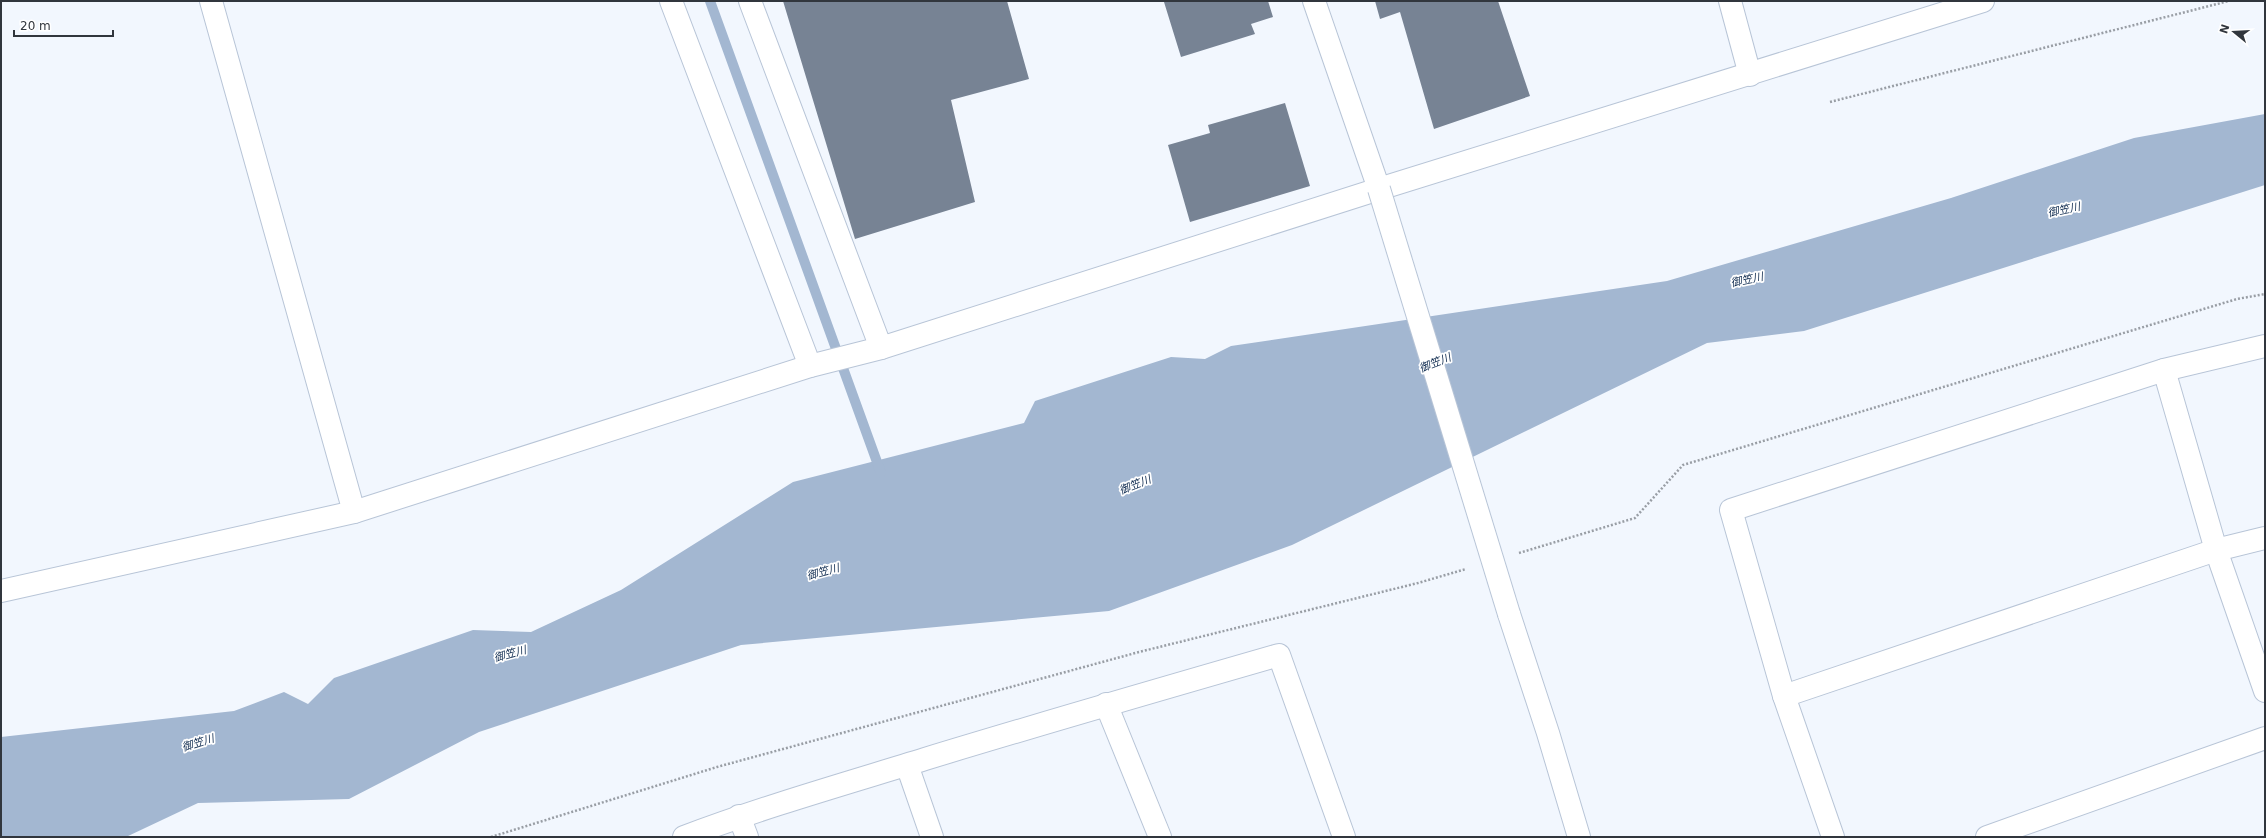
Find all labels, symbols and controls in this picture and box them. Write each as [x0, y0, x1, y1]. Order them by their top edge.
scale bar [14, 12, 113, 38]
north arrow [2214, 12, 2254, 52]
text: 20 m [20, 19, 51, 33]
text: N [2217, 23, 2233, 35]
water label: 御笠川 [2047, 200, 2082, 220]
water label: 御笠川 [1730, 270, 1765, 290]
water label: 御笠川 [1417, 350, 1454, 375]
water label: 御笠川 [1117, 472, 1154, 497]
water label: 御笠川 [805, 561, 842, 583]
water label: 御笠川 [492, 643, 529, 665]
water label: 御笠川 [180, 732, 217, 754]

